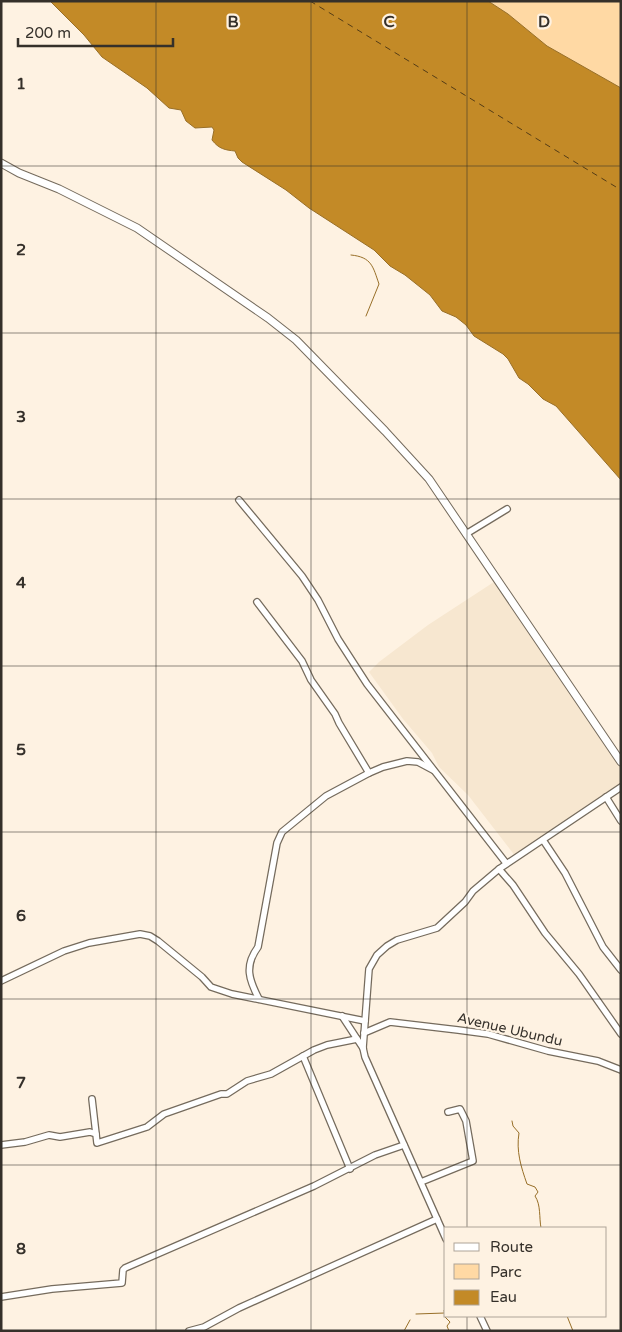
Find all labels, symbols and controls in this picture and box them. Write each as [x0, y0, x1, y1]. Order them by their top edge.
text: B [227, 12, 239, 32]
text: C [383, 12, 395, 32]
text: D [538, 12, 550, 32]
scale bar [18, 15, 172, 47]
text: 200 m [25, 24, 71, 42]
text: 1 [16, 74, 26, 94]
text: 2 [16, 240, 26, 260]
text: 3 [16, 407, 26, 427]
text: 4 [16, 573, 26, 593]
text: 5 [16, 740, 26, 760]
text: 6 [16, 906, 26, 926]
street label: Avenue Ubundu [456, 1009, 564, 1050]
text: 7 [16, 1073, 26, 1093]
legend [444, 1227, 607, 1317]
text: Route [490, 1238, 533, 1256]
text: 8 [16, 1239, 26, 1259]
text: Parc [490, 1263, 522, 1281]
text: Eau [490, 1288, 517, 1306]

